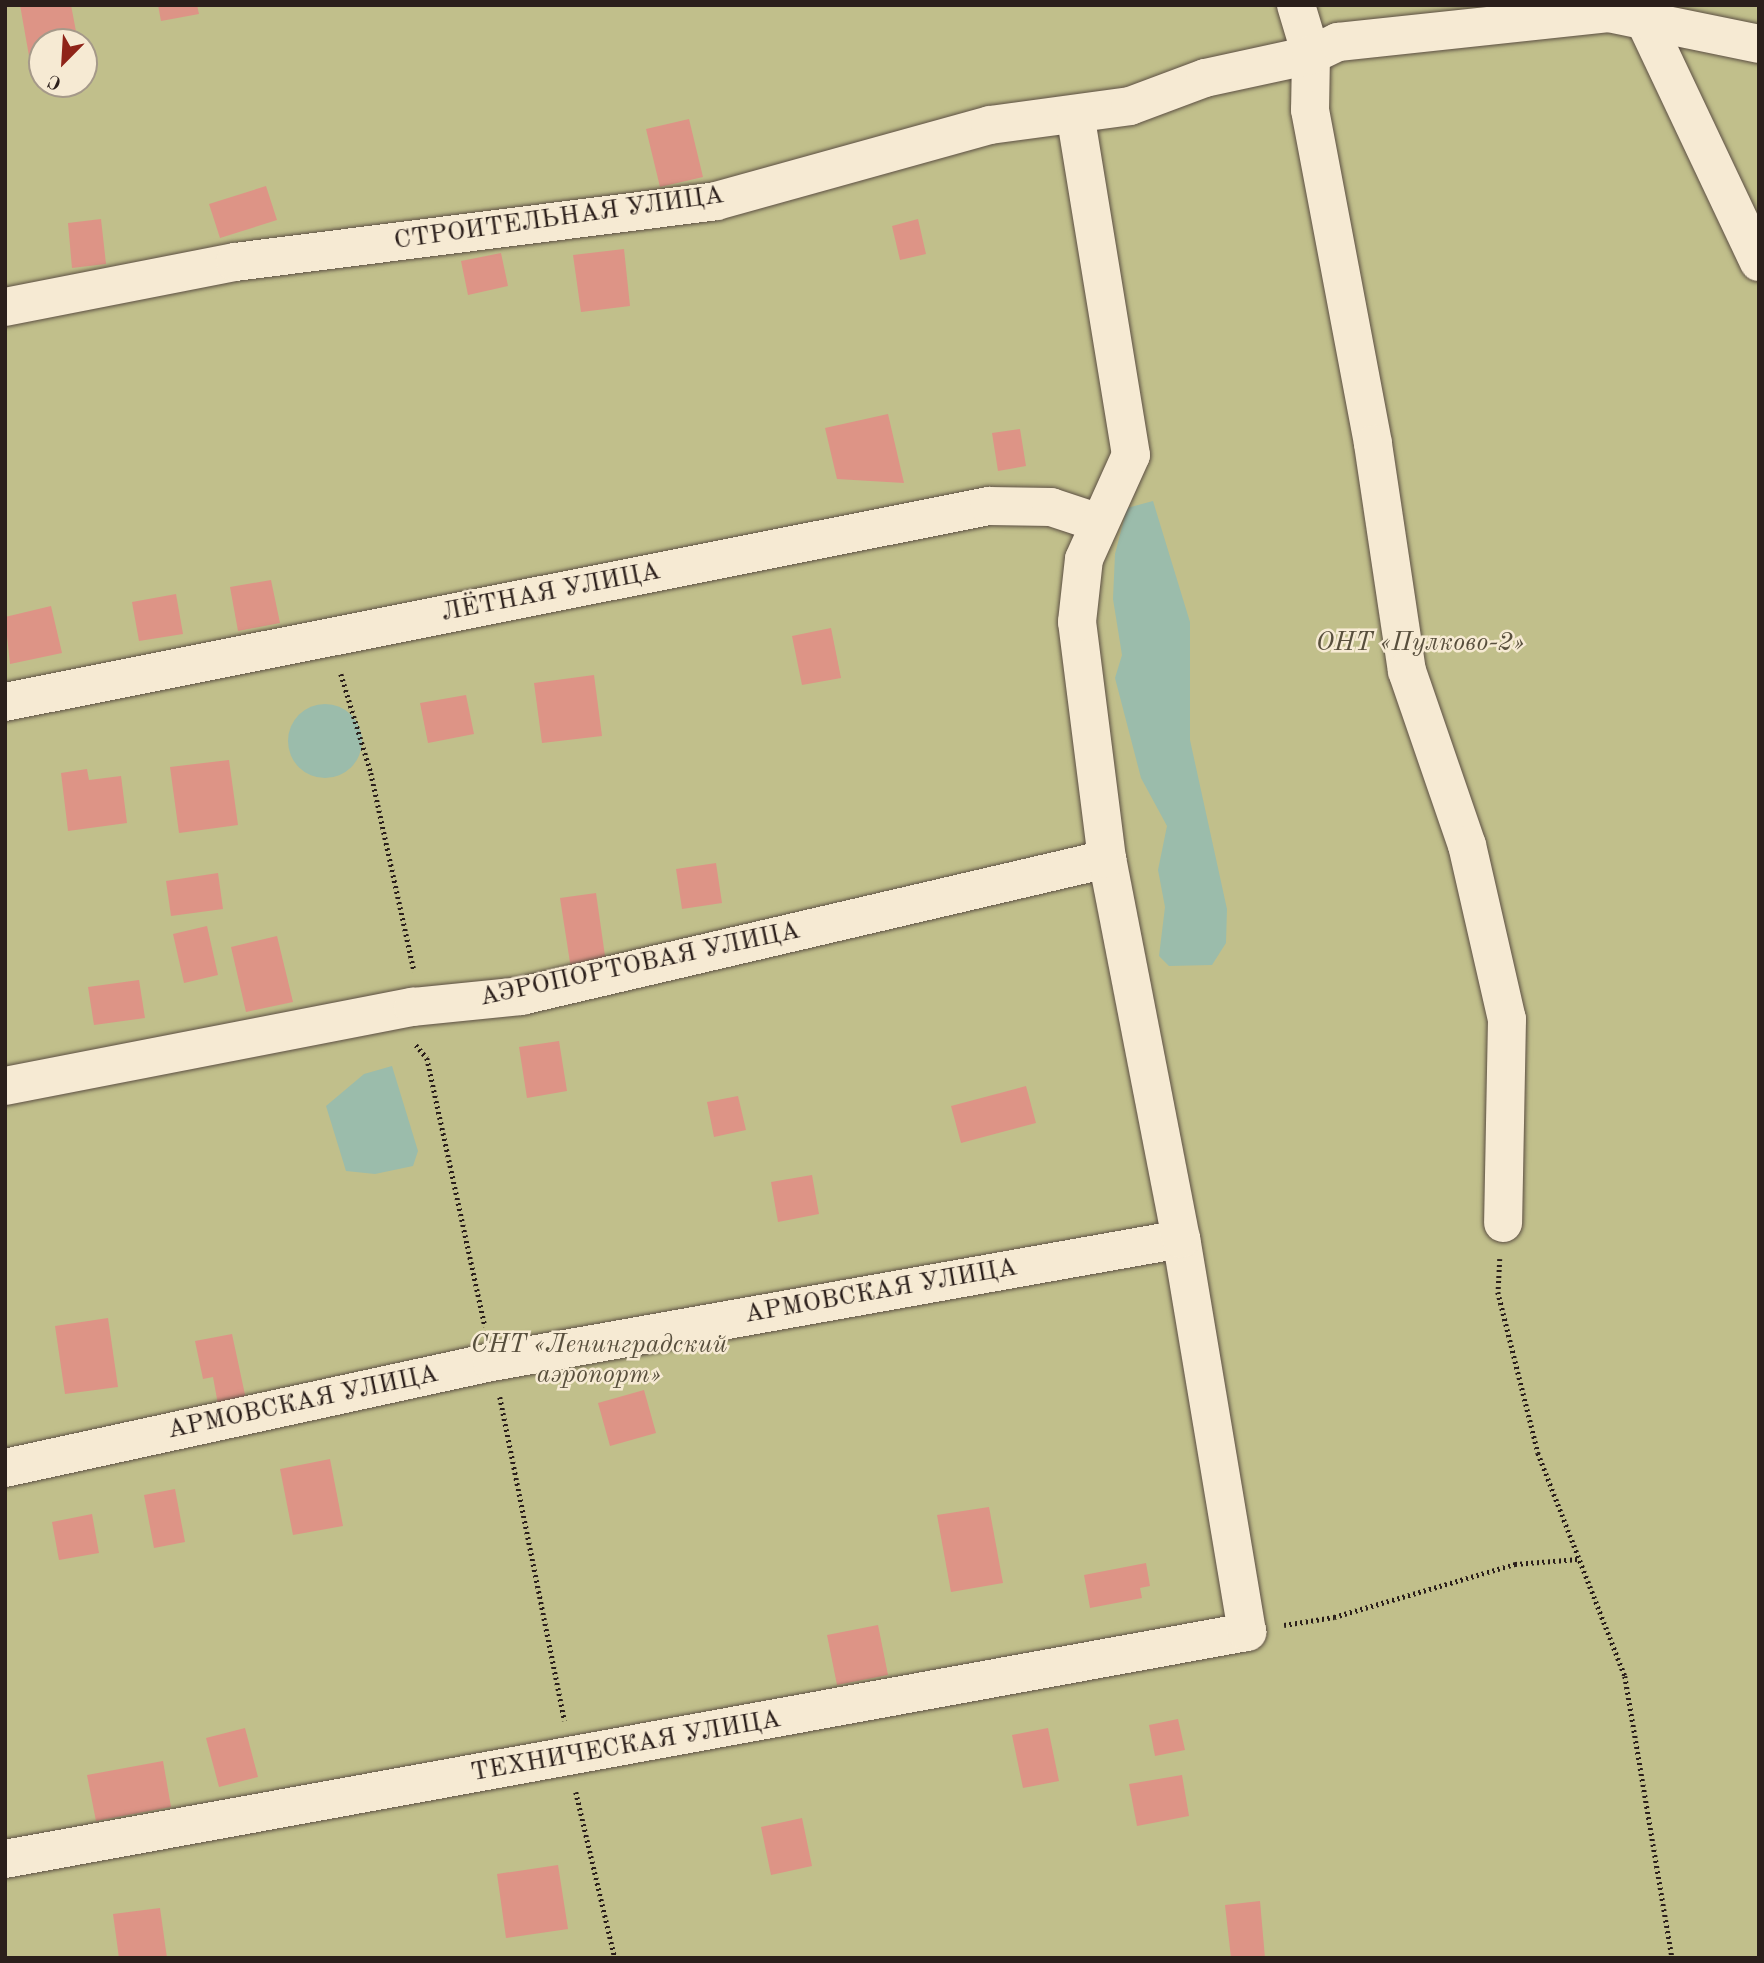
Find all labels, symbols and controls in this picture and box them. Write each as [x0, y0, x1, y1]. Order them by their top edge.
north arrow [28, 28, 98, 98]
text: С [45, 70, 65, 92]
street label: СТРОИТЕЛЬНАЯ УЛИЦА [392, 180, 726, 258]
street label: ЛЁТНАЯ УЛИЦА [439, 556, 663, 630]
park label: ОНТ «Пулково-2» [1316, 628, 1524, 660]
street label: АЭРОПОРТОВАЯ УЛИЦА [477, 916, 803, 1014]
street label: АРМОВСКАЯ УЛИЦА [742, 1253, 1020, 1331]
park label: СНТ «Ленинградский аэропорт» [471, 1330, 727, 1392]
street label: АРМОВСКАЯ УЛИЦА [165, 1359, 441, 1447]
street label: ТЕХНИЧЕСКАЯ УЛИЦА [468, 1704, 784, 1790]

